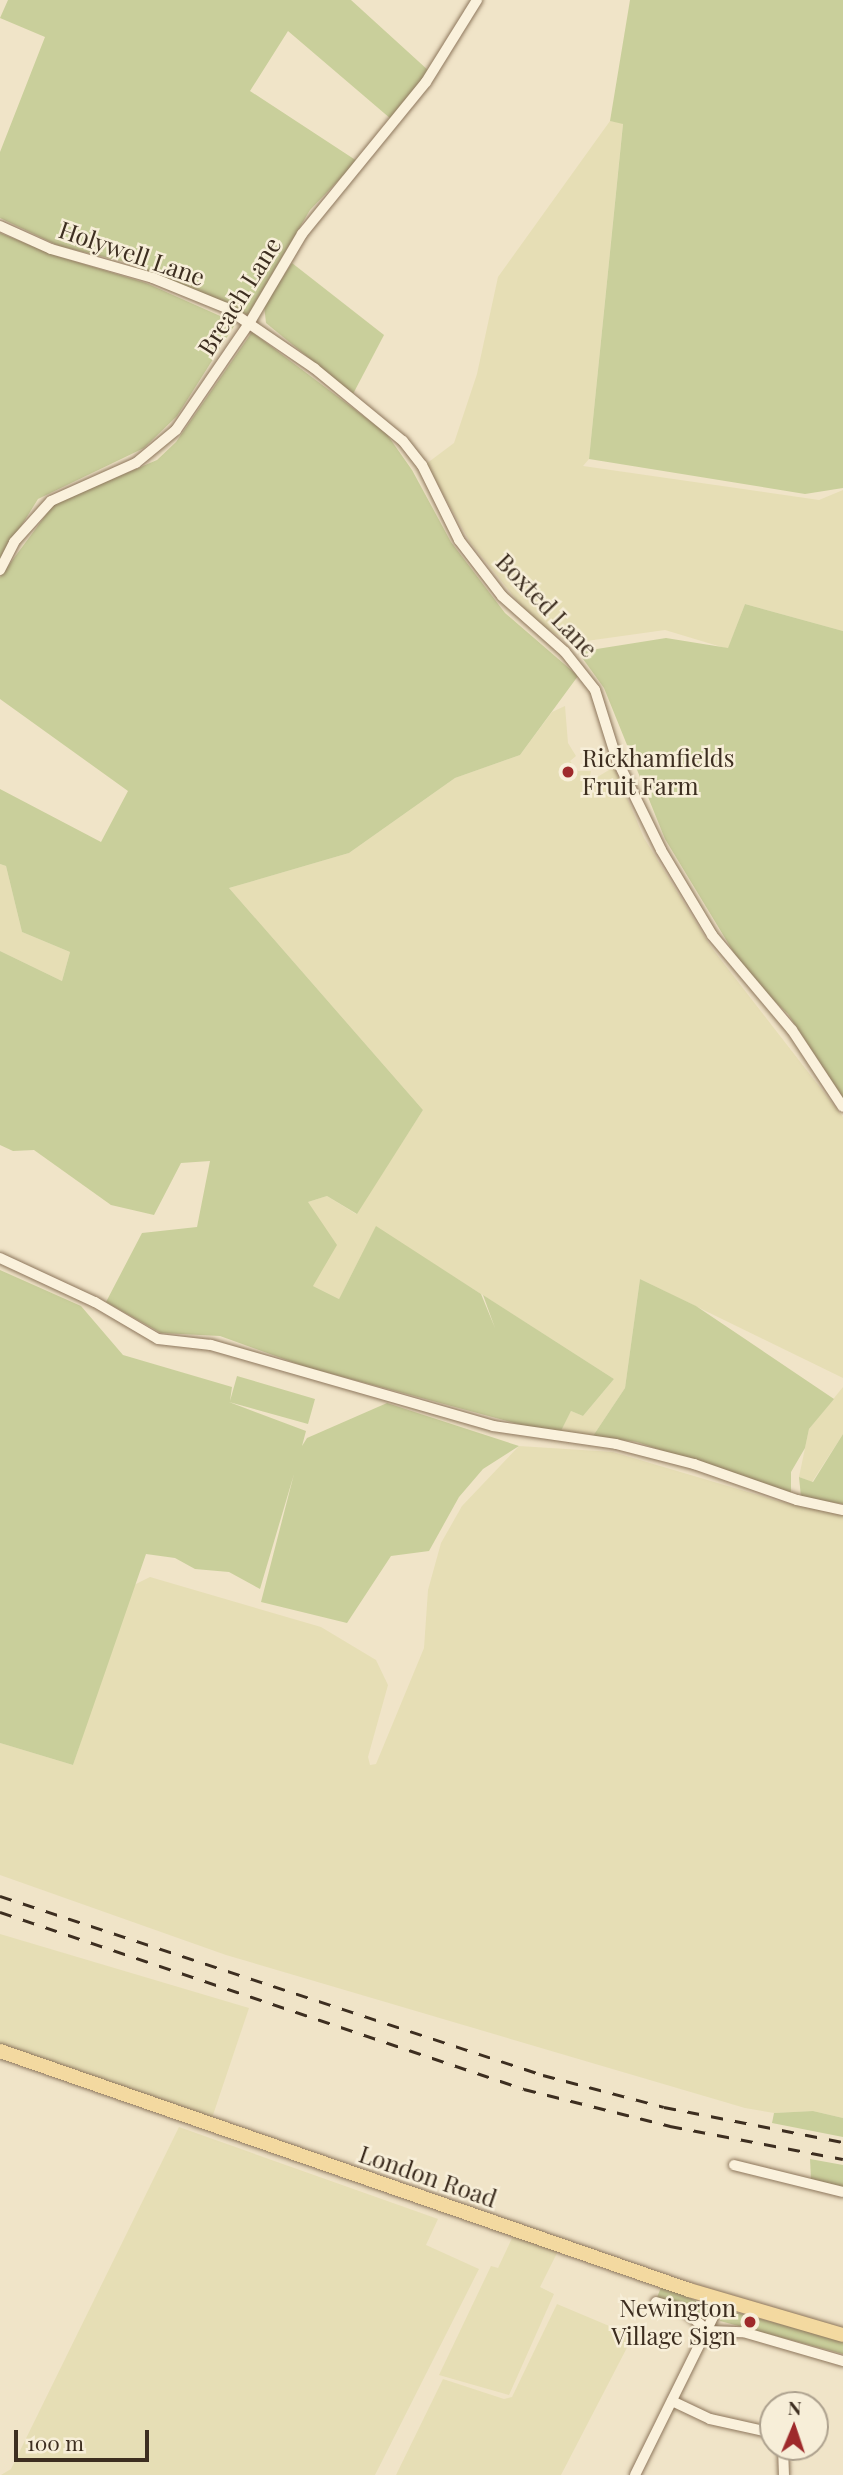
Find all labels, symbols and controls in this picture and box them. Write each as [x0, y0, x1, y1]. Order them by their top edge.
street label: Holywell Lane [55, 215, 209, 291]
street label: Breach Lane [191, 232, 287, 360]
street label: Boxted Lane [490, 547, 604, 663]
place label: Rickhamfields Fruit Farm [582, 744, 734, 800]
marker: Rickhamfields Fruit Farm [560, 764, 576, 780]
street label: London Road [355, 2139, 501, 2213]
place label: Newington Village Sign [611, 2294, 736, 2350]
marker: Newington Village Sign [742, 2314, 758, 2330]
north arrow [759, 2391, 829, 2461]
text: N [787, 2394, 802, 2420]
scale bar [18, 2416, 152, 2460]
text: 100 m [27, 2428, 84, 2456]

